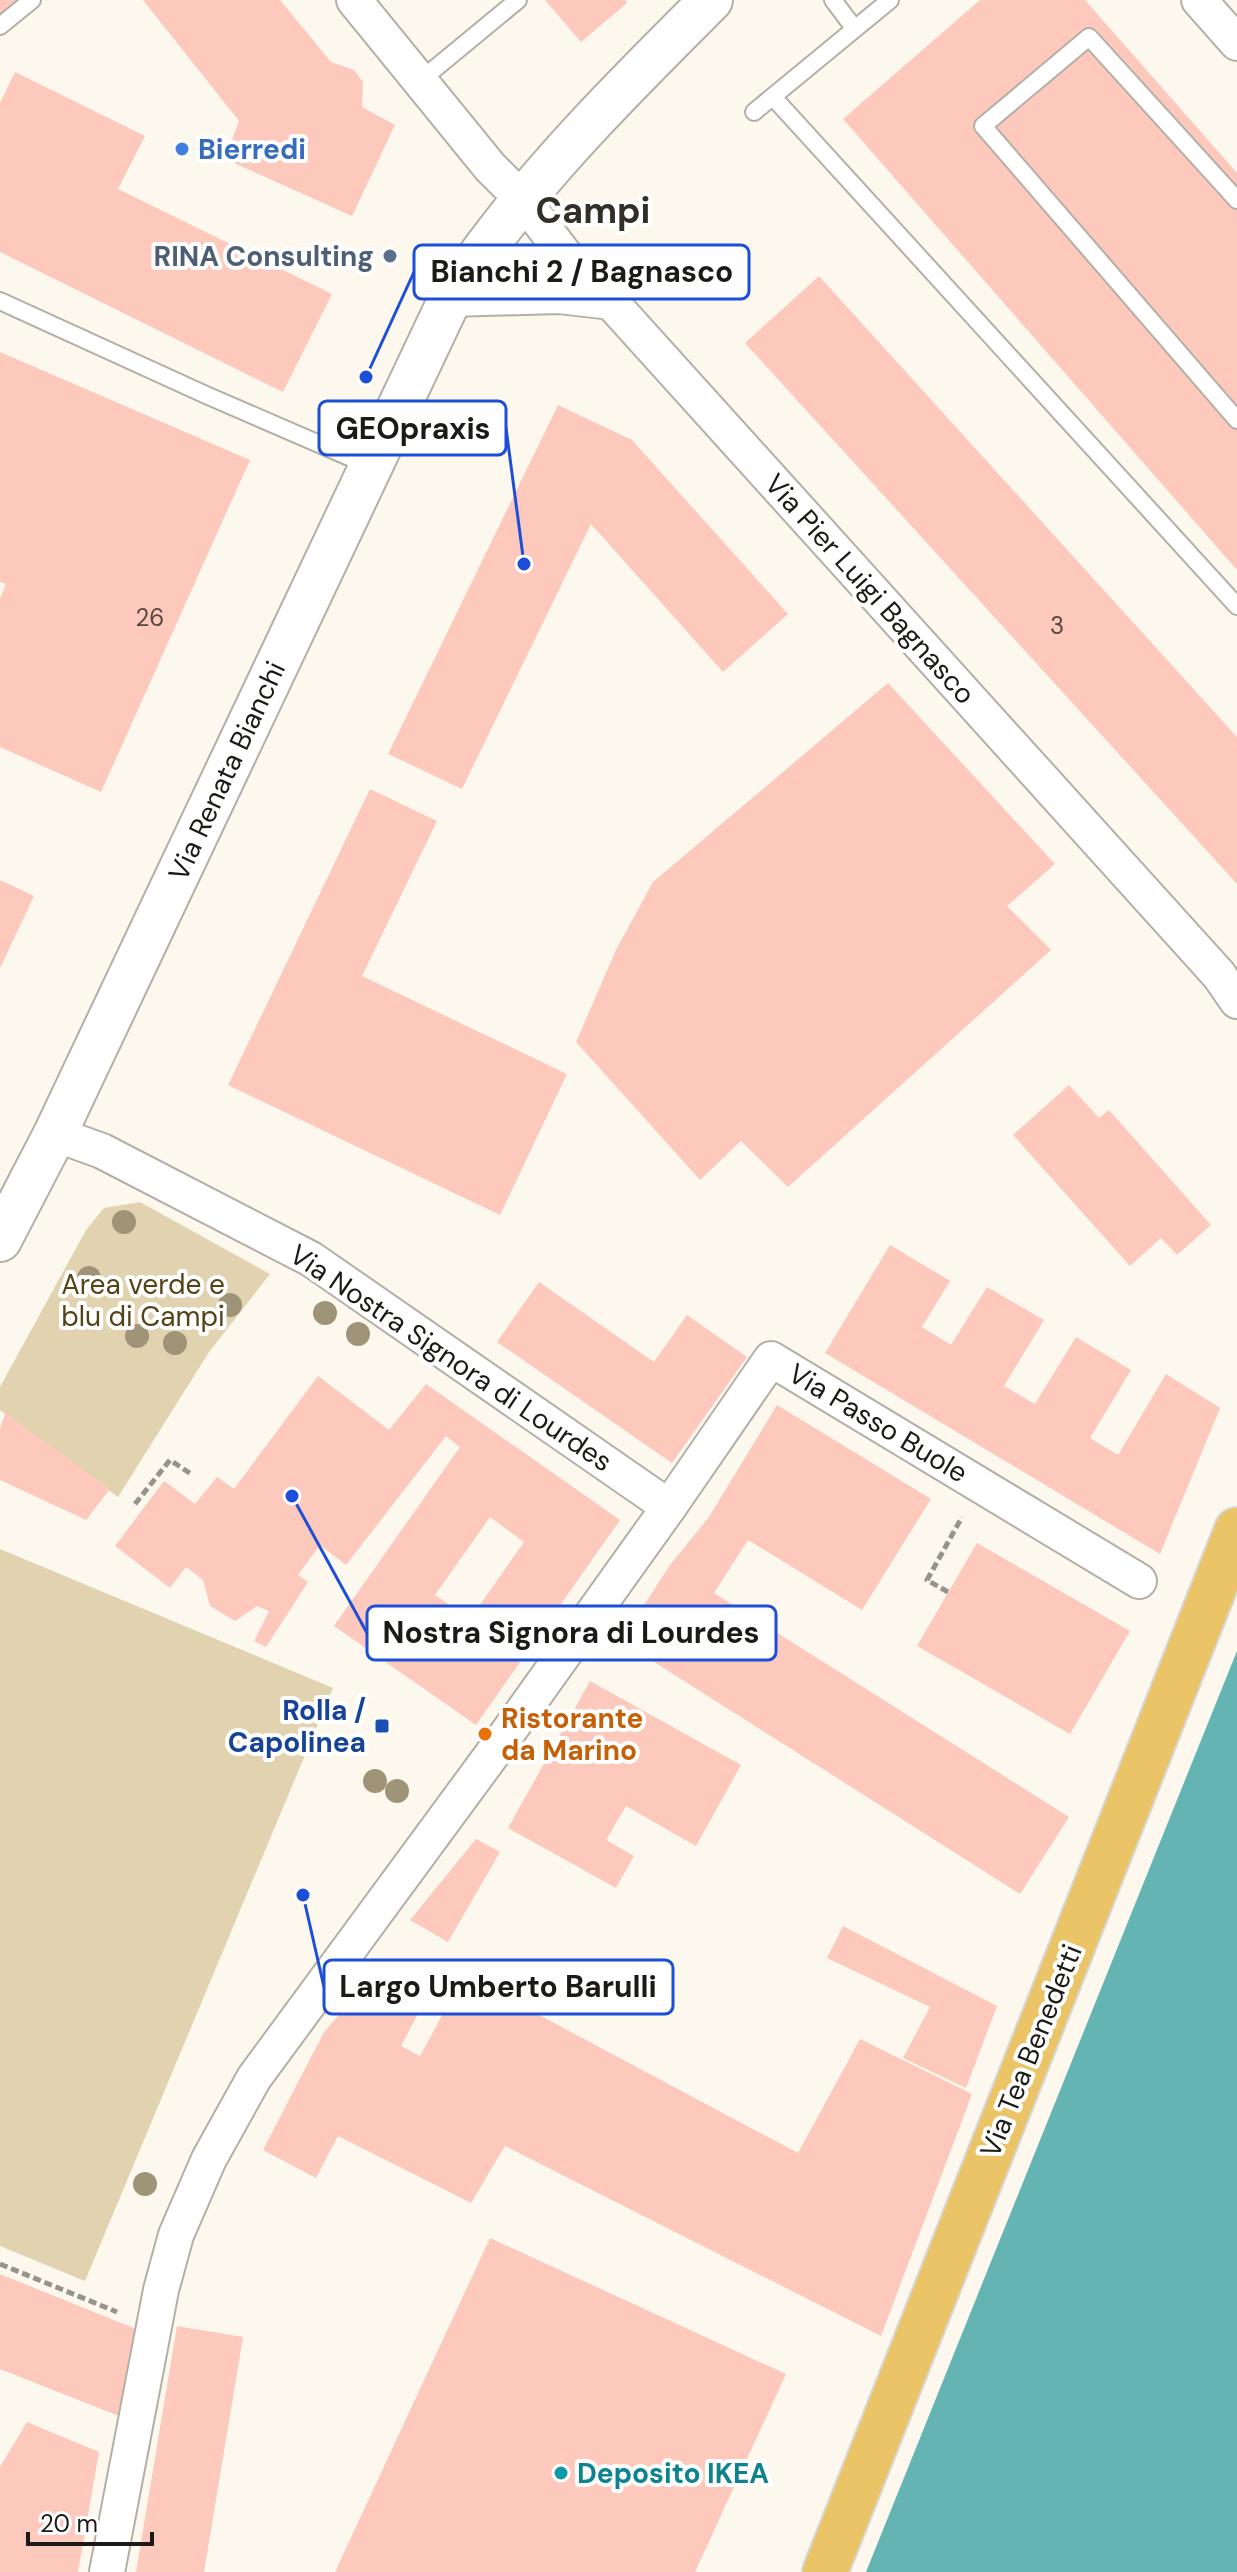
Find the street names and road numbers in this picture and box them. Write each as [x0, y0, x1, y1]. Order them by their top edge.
street label: Via Pier Luigi Bagnasco [757, 466, 983, 712]
street label: Via Renata Bianchi [160, 655, 294, 887]
street label: Via Nostra Signora di Lourdes [282, 1236, 620, 1480]
street label: Via Passo Buole [782, 1355, 974, 1491]
street label: Via Tea Benedetti [971, 1939, 1091, 2163]

